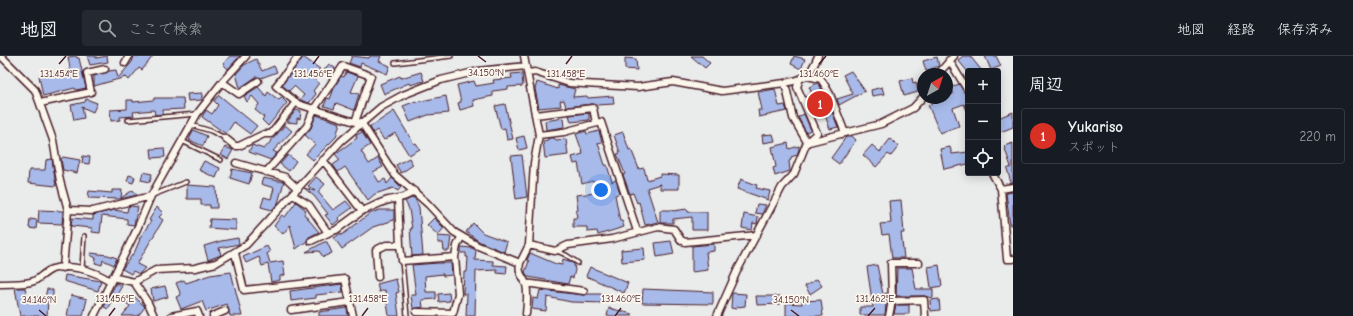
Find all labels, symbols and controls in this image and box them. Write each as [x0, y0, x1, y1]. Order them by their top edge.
search box [82, 10, 362, 46]
icon: search [96, 17, 118, 39]
text: 地図 [20, 19, 58, 41]
text: ここで検索 [128, 20, 203, 38]
text: 地図 [1177, 21, 1205, 38]
text: 経路 [1227, 21, 1255, 38]
text: 保存済み [1277, 21, 1333, 38]
text: 34.150°N [468, 67, 504, 79]
text: 131.454°E [40, 68, 78, 80]
text: 131.456°E [294, 68, 332, 80]
text: 131.458°E [547, 68, 585, 80]
text: 131.460°E [799, 68, 839, 80]
north arrow [917, 68, 953, 104]
map controls [965, 68, 1001, 176]
button: + [965, 68, 1001, 104]
text: 周辺 [1029, 75, 1063, 94]
pin: 1 [807, 89, 833, 119]
button: − [965, 104, 1001, 140]
text: Yukariso [1068, 118, 1123, 136]
text: 1 [1040, 129, 1046, 144]
text: 220 m [1299, 129, 1336, 144]
text: スポット [1068, 139, 1120, 154]
button: locate [965, 140, 1001, 176]
your location [591, 180, 611, 200]
text: 131.456°E [96, 293, 134, 305]
text: 131.458°E [349, 293, 387, 305]
text: 131.460°E [601, 293, 641, 305]
text: 131.462°E [856, 293, 894, 305]
text: 34.146°N [22, 294, 56, 306]
text: 34.150°N [773, 294, 809, 306]

